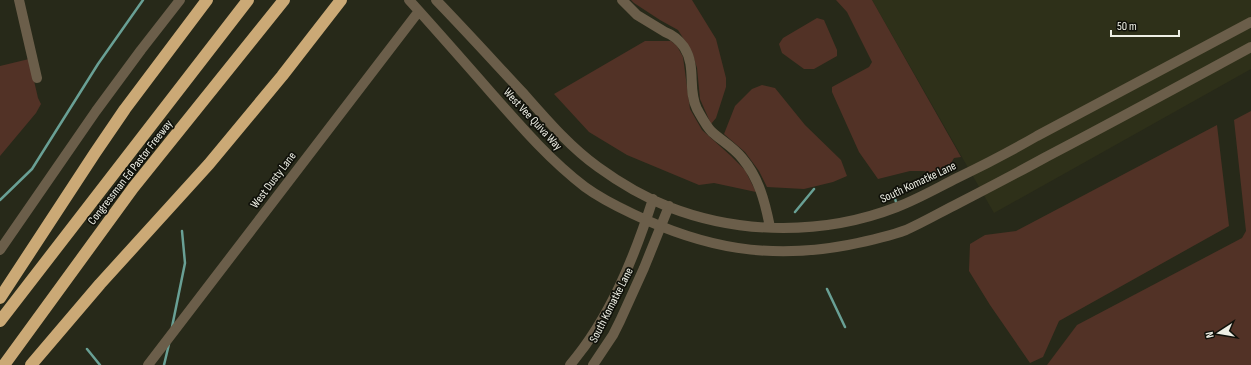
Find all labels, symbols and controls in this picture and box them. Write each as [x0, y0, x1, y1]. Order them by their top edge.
scale bar [1111, 12, 1179, 38]
text: 50 m [1117, 19, 1137, 34]
street label: West Vee Quiva Way [500, 85, 566, 154]
street label: Congressman Ed Pastor Freeway [85, 116, 176, 228]
street label: West Dusty Lane [247, 149, 300, 211]
street label: South Komatke Lane [878, 158, 959, 207]
street label: South Komatke Lane [586, 265, 637, 345]
north arrow [1199, 313, 1239, 353]
text: N [1203, 331, 1217, 339]

